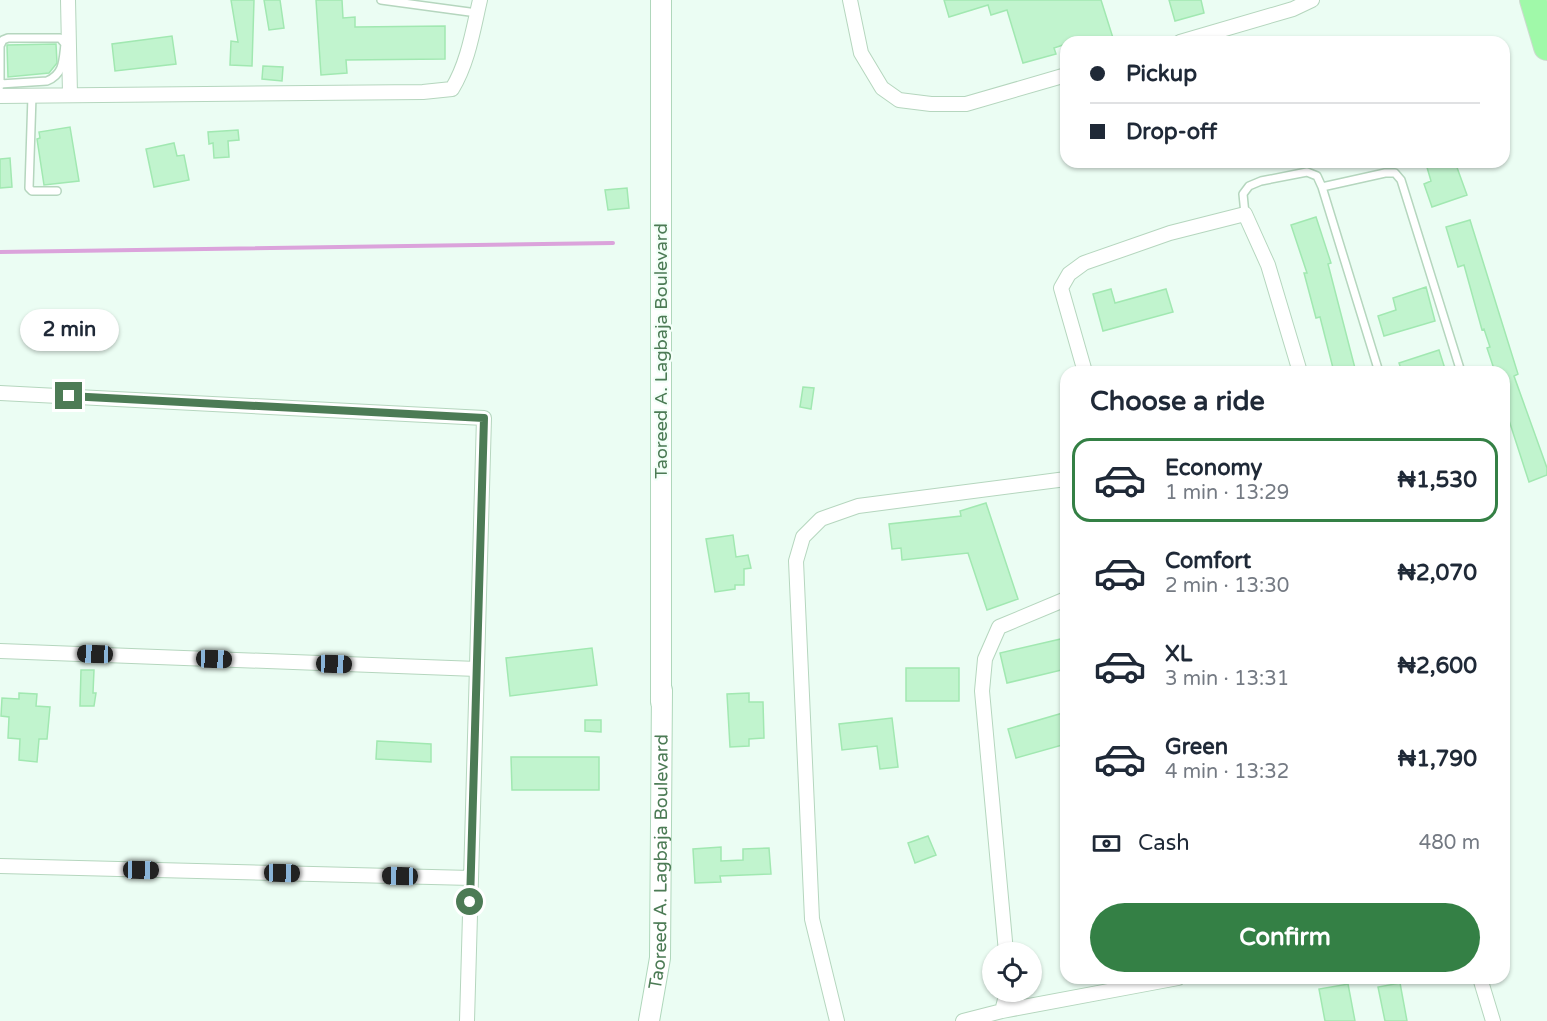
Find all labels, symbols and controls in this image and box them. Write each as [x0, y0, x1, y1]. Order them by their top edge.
text: Pickup [1126, 61, 1197, 87]
text: Drop-off [1126, 119, 1217, 145]
street label: Taoreed A. Lagbaja Boulevard [650, 223, 672, 479]
callout: 2 min [20, 309, 118, 351]
text: 2 min [43, 318, 96, 342]
route end [55, 382, 82, 409]
text: Choose a ride [1090, 385, 1265, 418]
icon: car [1093, 453, 1147, 507]
text: Economy [1165, 455, 1262, 481]
text: ₦1,530 [1398, 467, 1477, 493]
text: 1 min · 13:29 [1165, 481, 1289, 505]
icon: car [1093, 546, 1147, 600]
text: Comfort [1165, 548, 1251, 574]
text: ₦2,070 [1398, 560, 1477, 586]
text: 2 min · 13:30 [1165, 574, 1289, 598]
icon: car [1093, 639, 1147, 693]
text: XL [1165, 641, 1192, 667]
car [77, 644, 113, 664]
car [196, 649, 232, 669]
text: ₦2,600 [1398, 653, 1477, 679]
car [316, 654, 352, 674]
text: 3 min · 13:31 [1165, 667, 1289, 691]
icon: car [1093, 732, 1147, 786]
street label: Taoreed A. Lagbaja Boulevard [644, 734, 673, 991]
text: Green [1165, 734, 1228, 760]
text: ₦1,790 [1398, 746, 1477, 772]
text: 4 min · 13:32 [1165, 760, 1289, 784]
icon: cash [1090, 827, 1123, 860]
text: Cash [1138, 830, 1190, 856]
text: 480 m [1419, 831, 1480, 855]
car [123, 861, 159, 879]
car [264, 864, 300, 882]
car [382, 867, 418, 885]
route start [456, 888, 483, 915]
button: Confirm [1090, 903, 1480, 972]
map controls [982, 942, 1042, 1002]
button: locate [982, 942, 1042, 1002]

